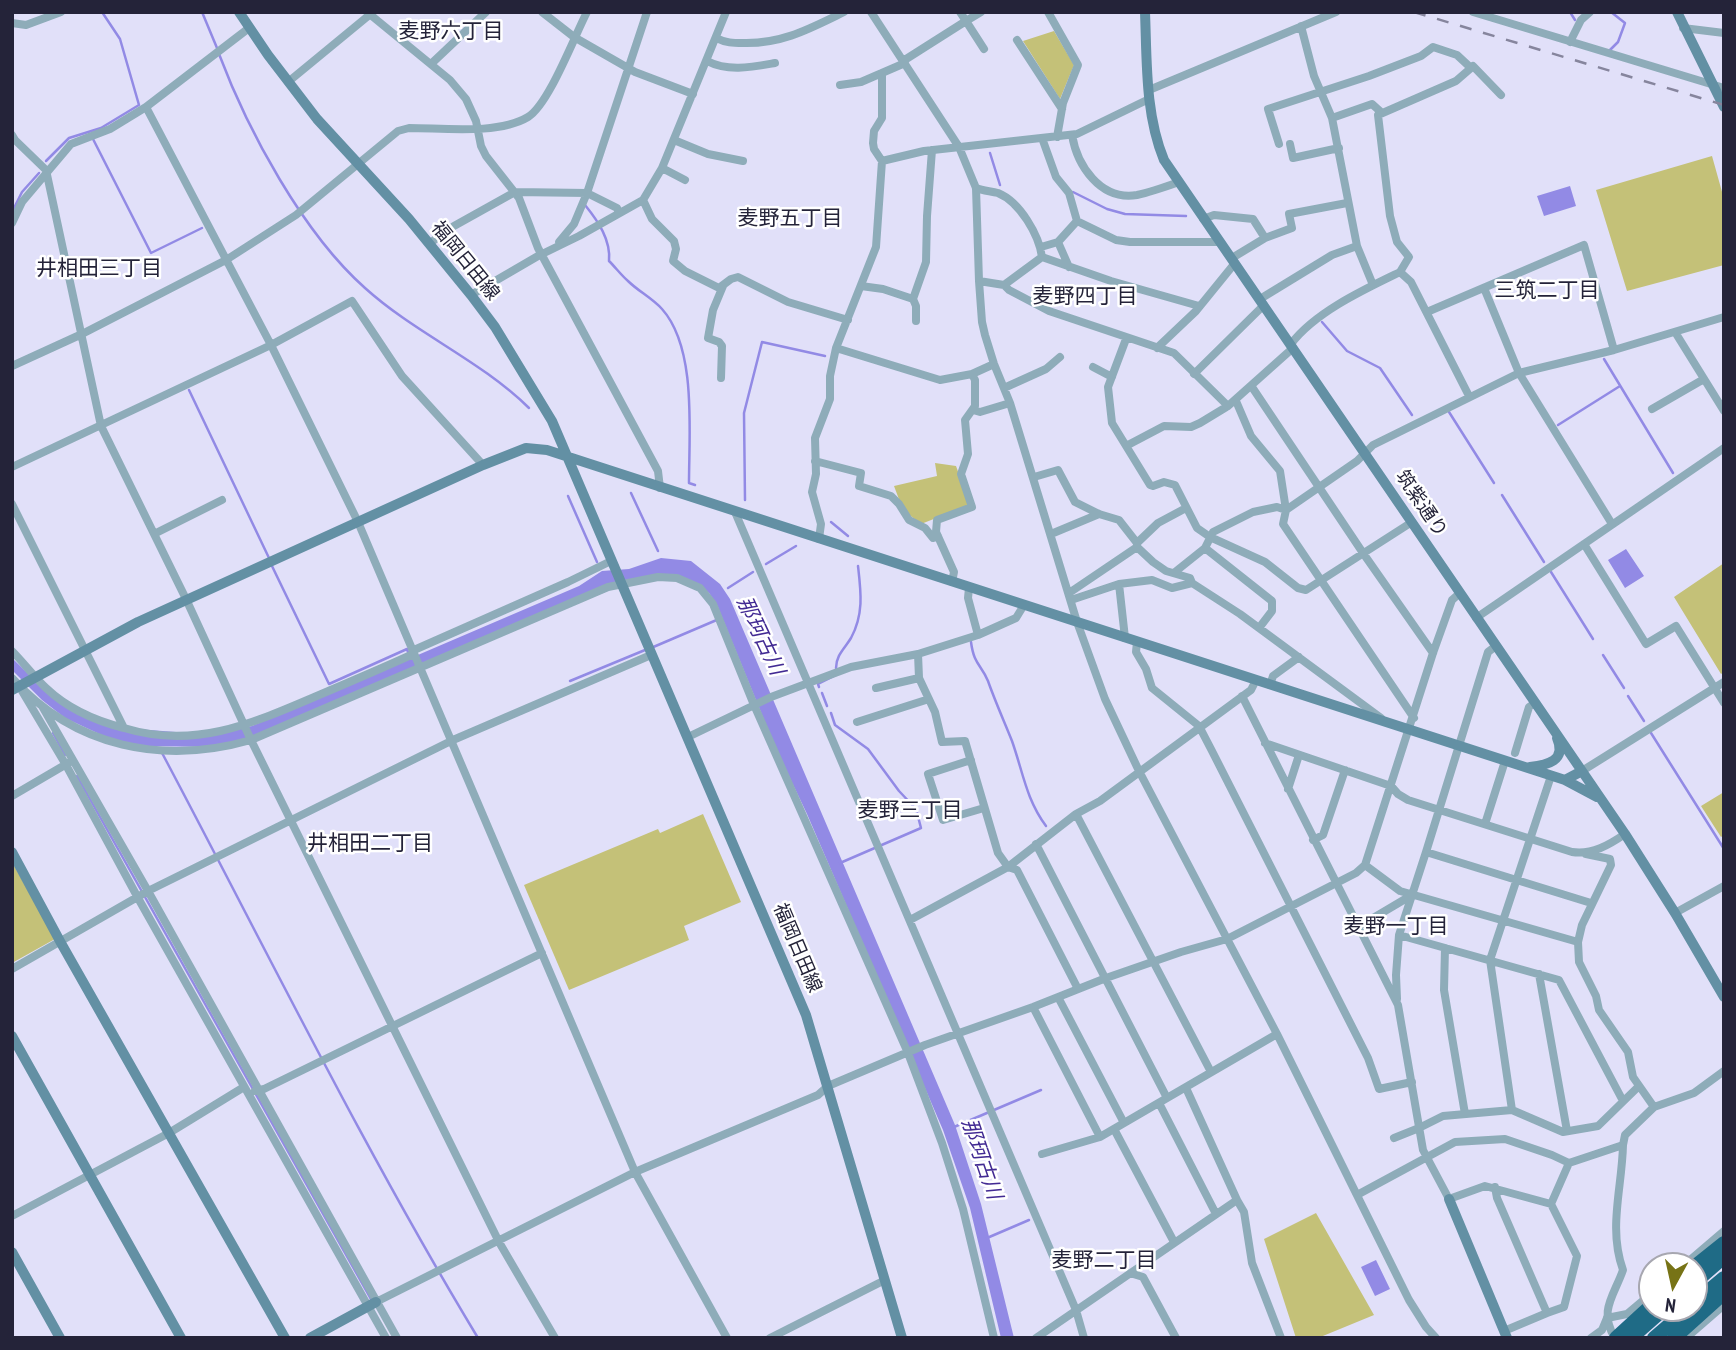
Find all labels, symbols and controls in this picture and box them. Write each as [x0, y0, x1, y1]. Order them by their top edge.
district label: 麦野六丁目 [399, 19, 503, 45]
district label: 麦野五丁目 [738, 206, 842, 232]
street label: 福岡日田線 [426, 217, 504, 305]
district label: 井相田三丁目 [36, 256, 162, 282]
district label: 三筑二丁目 [1495, 278, 1599, 304]
district label: 麦野四丁目 [1033, 284, 1137, 310]
street label: 筑紫通り [1390, 466, 1452, 542]
water label: 那珂古川 [731, 593, 789, 679]
district label: 麦野三丁目 [858, 798, 962, 824]
district label: 井相田二丁目 [307, 831, 433, 857]
street label: 福岡日田線 [768, 900, 826, 996]
district label: 麦野一丁目 [1344, 914, 1448, 940]
water label: 那珂古川 [955, 1115, 1007, 1203]
district label: 麦野二丁目 [1052, 1248, 1156, 1274]
north arrow [1638, 1252, 1708, 1322]
text: N [1664, 1293, 1677, 1318]

